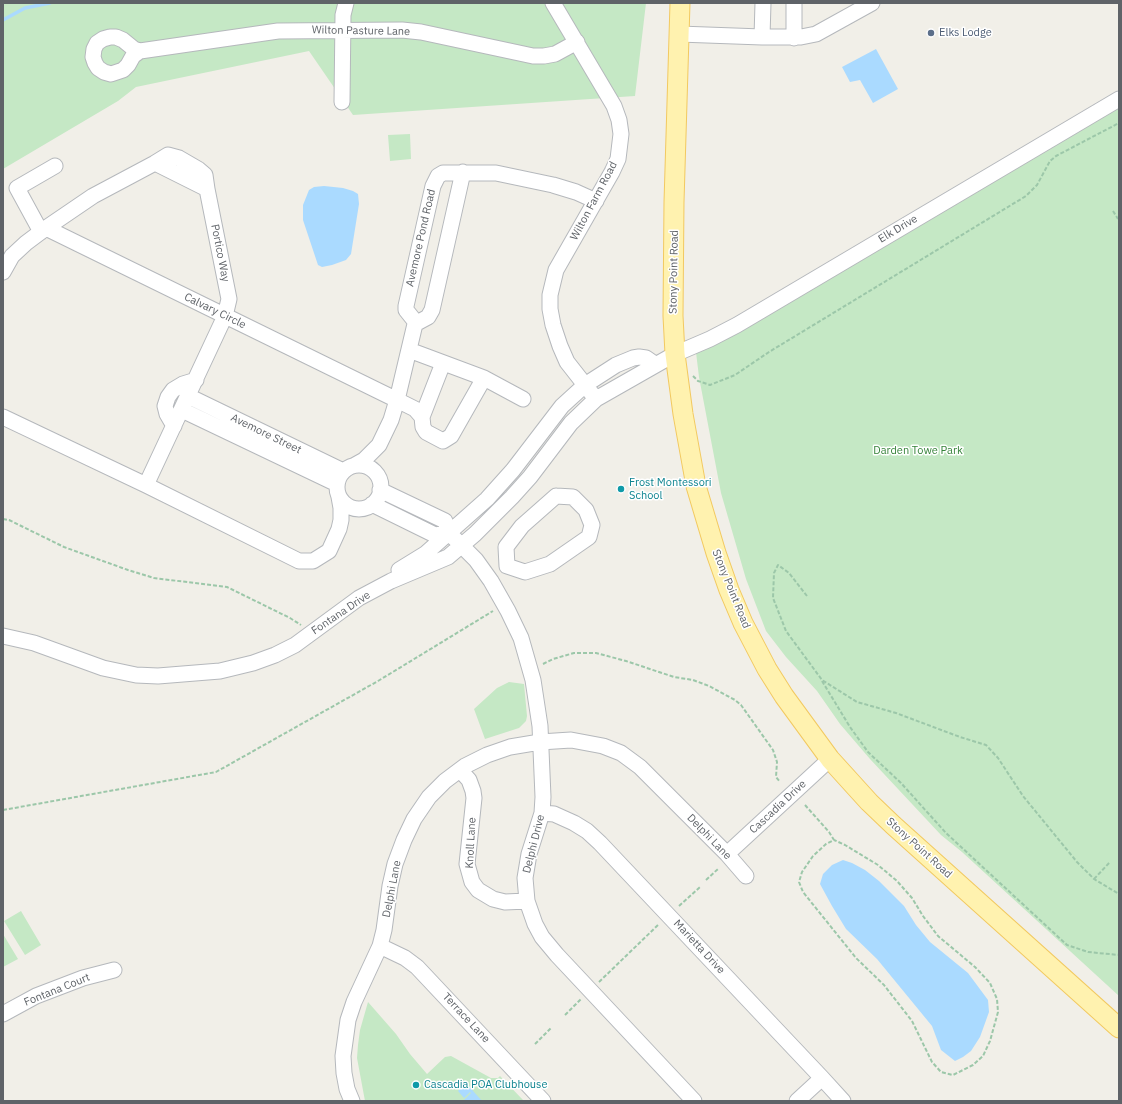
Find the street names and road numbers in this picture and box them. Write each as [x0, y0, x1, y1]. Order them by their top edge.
street label: Wilton Pasture Lane [312, 24, 410, 38]
street label: Wilton Farm Road [568, 159, 620, 243]
street label: Avemore Pond Road [403, 188, 439, 288]
street label: Elk Drive [876, 212, 920, 246]
street label: Portico Way [208, 223, 232, 283]
street label: Stony Point Road [667, 230, 681, 314]
street label: Calvary Circle [182, 290, 248, 332]
street label: Avemore Street [229, 411, 303, 457]
street label: Stony Point Road [709, 548, 753, 630]
street label: Fontana Drive [309, 588, 373, 638]
street label: Cascadia Drive [747, 777, 809, 837]
street label: Delphi Lane [684, 812, 734, 862]
street label: Delphi Drive [520, 813, 548, 875]
street label: Stony Point Road [883, 815, 955, 881]
street label: Knoll Lane [463, 817, 479, 869]
street label: Delphi Lane [380, 859, 404, 919]
street label: Marietta Drive [671, 917, 727, 977]
street label: Fontana Court [22, 971, 92, 1009]
street label: Terrace Lane [440, 990, 492, 1046]

